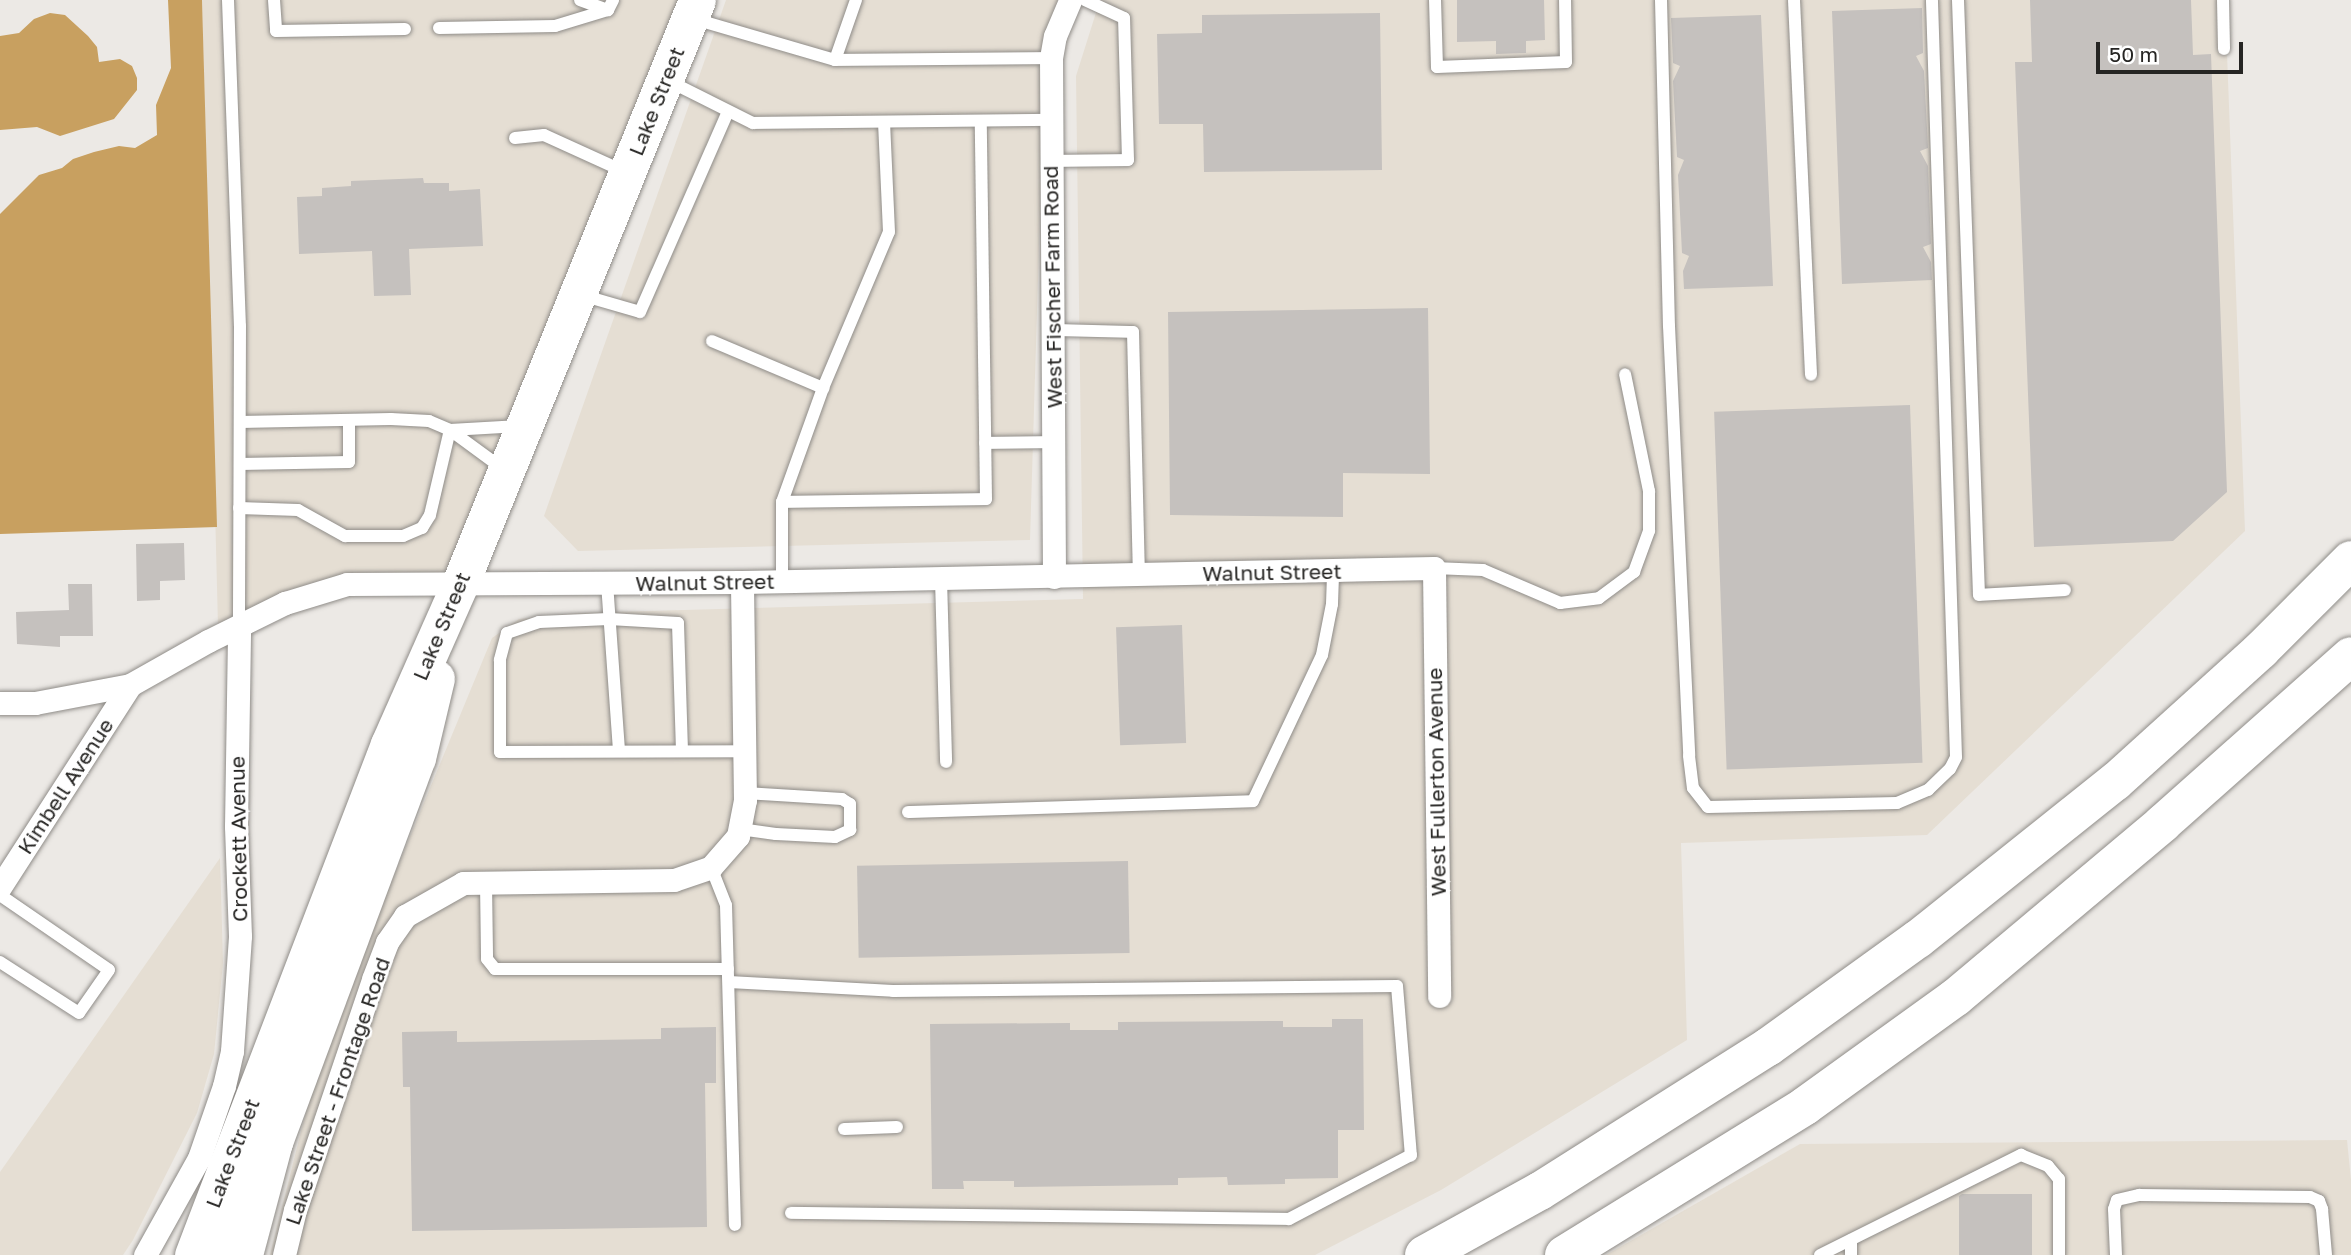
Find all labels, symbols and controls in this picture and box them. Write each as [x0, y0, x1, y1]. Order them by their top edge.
scale bar [2099, 28, 2246, 72]
text: 50 m [2109, 41, 2158, 67]
street label: Lake Street [623, 43, 689, 159]
street label: West Fischer Farm Road [1037, 165, 1067, 409]
street label: Walnut Street [1202, 558, 1342, 586]
street label: Lake Street [407, 568, 475, 684]
street label: Walnut Street [635, 568, 775, 596]
street label: West Fullerton Avenue [1421, 667, 1451, 897]
street label: Kimbell Avenue [12, 713, 118, 859]
street label: Crockett Avenue [224, 756, 252, 922]
street label: Lake Street - Frontage Road [279, 954, 395, 1228]
street label: Lake Street [200, 1095, 264, 1211]

